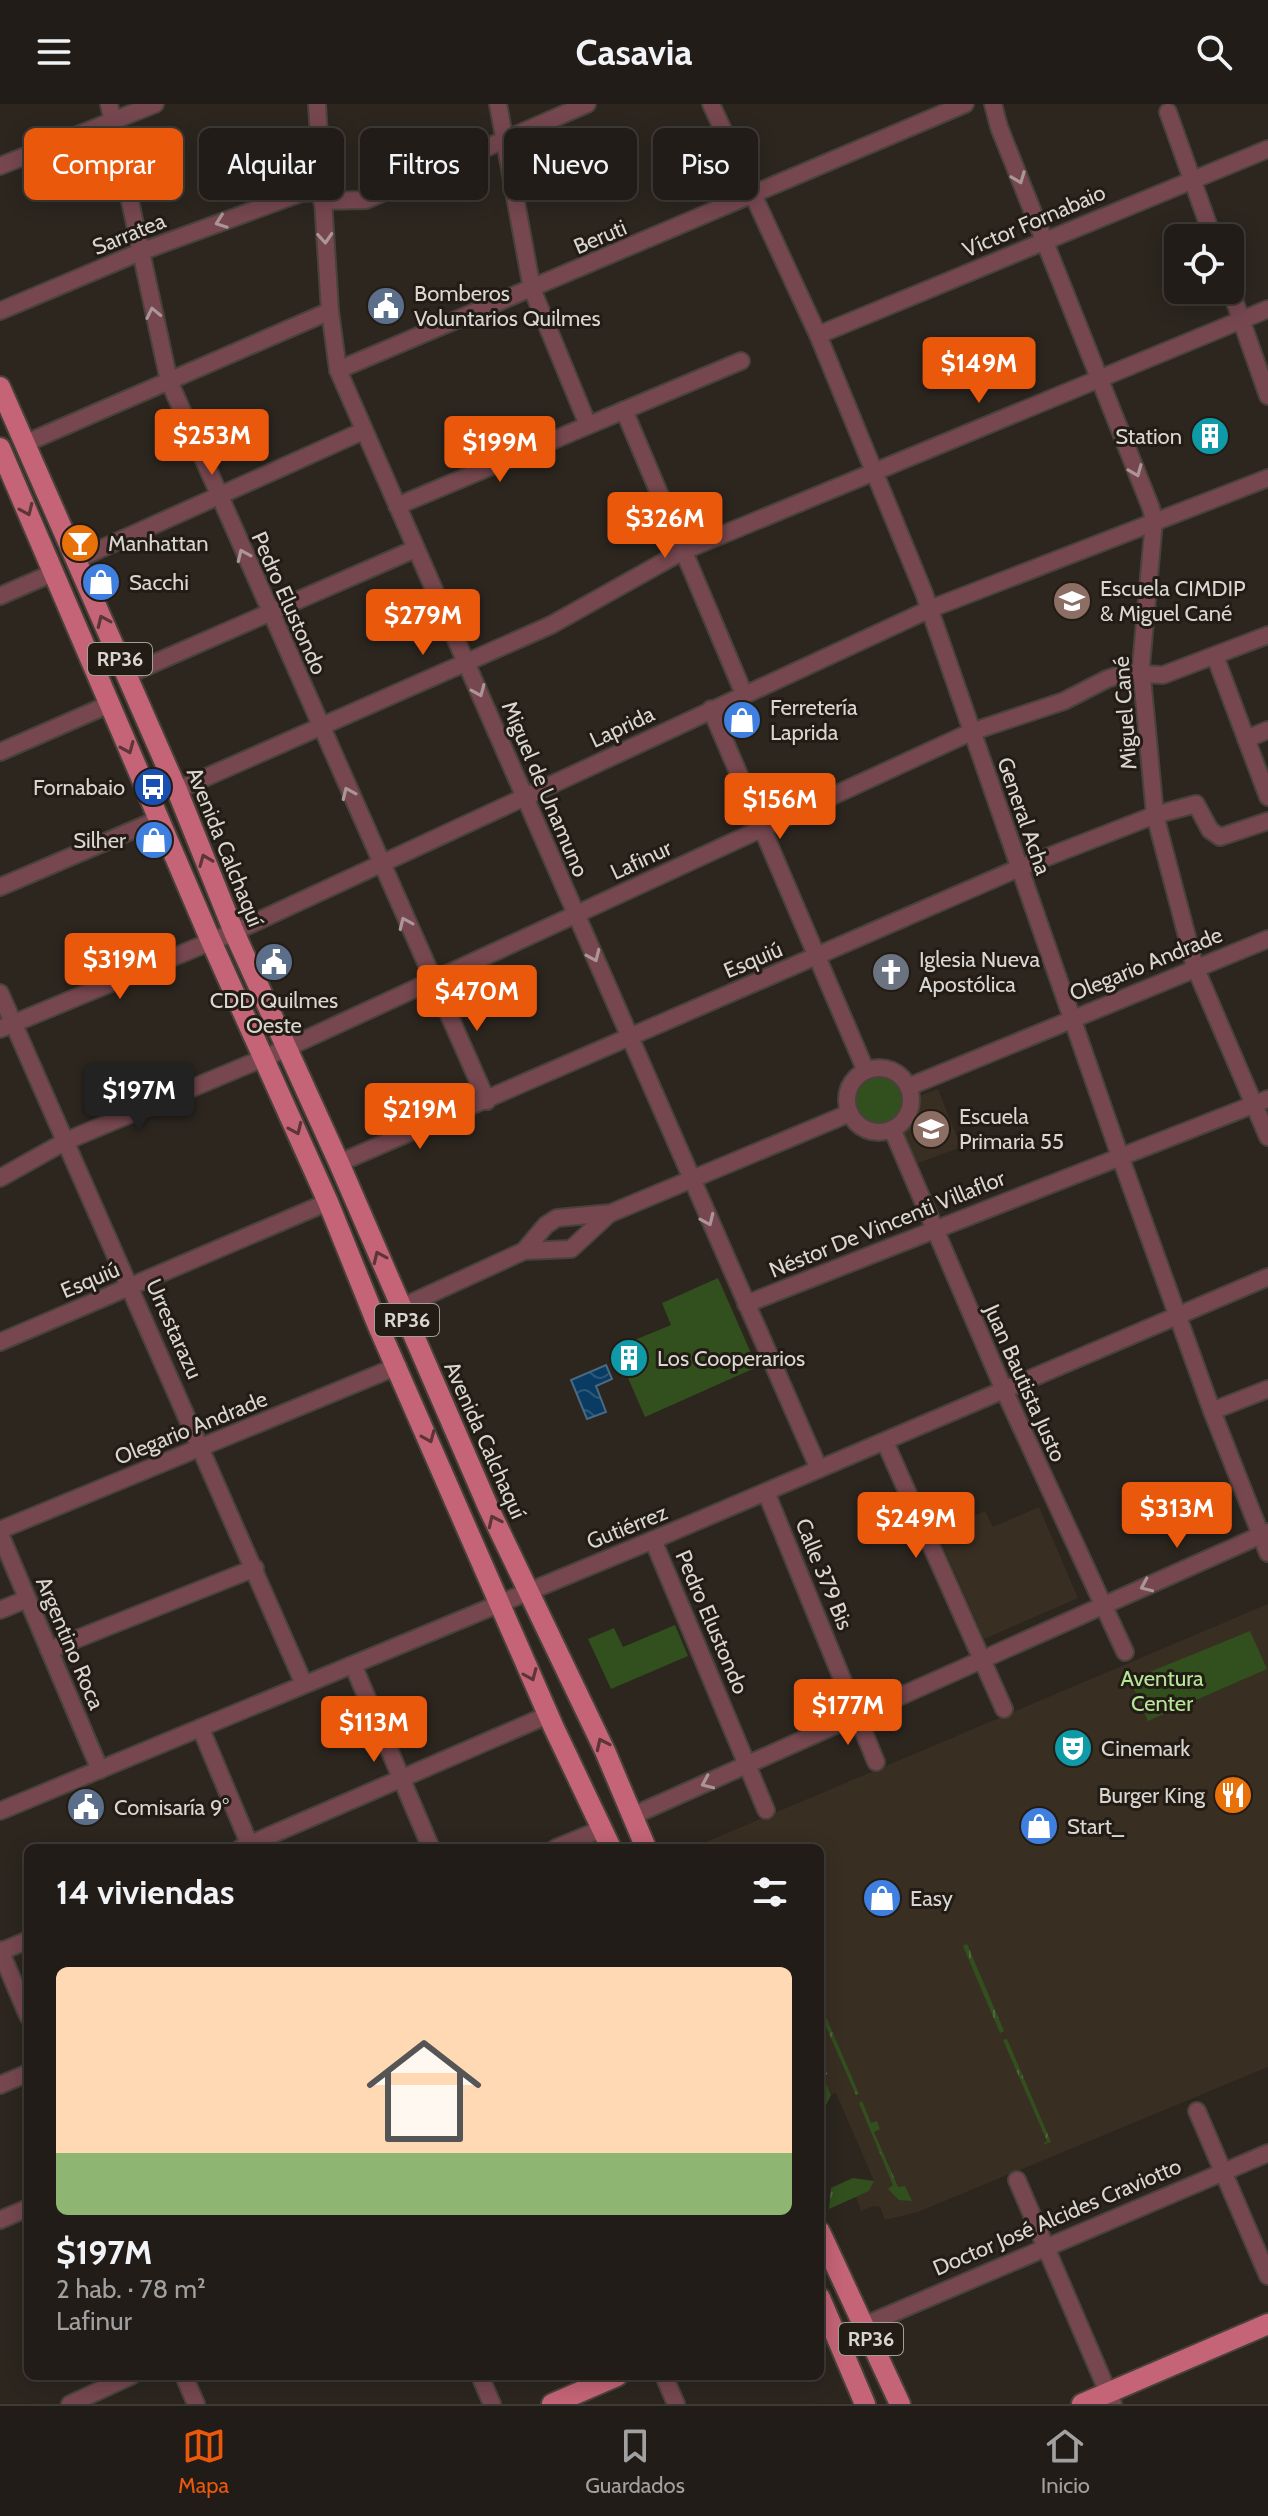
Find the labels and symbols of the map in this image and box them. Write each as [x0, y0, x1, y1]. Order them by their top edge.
one-way arrow [1009, 170, 1026, 184]
street label: Víctor Fornabaio [959, 179, 1109, 263]
street label: Sarratea [88, 207, 170, 261]
one-way arrow [215, 213, 229, 229]
street label: Beruti [569, 214, 631, 260]
one-way arrow [316, 232, 333, 245]
place label: Bomberos Voluntarios Quilmes [414, 280, 601, 332]
public building icon: Bomberos Voluntarios Quilmes [365, 285, 407, 327]
one-way arrow [145, 306, 162, 320]
pin: $149M [923, 337, 1035, 405]
pin: $253M [156, 409, 268, 477]
building icon: Station [1189, 415, 1231, 457]
pin: $199M [444, 416, 556, 484]
place label: Station [1115, 423, 1182, 450]
one-way arrow [1126, 463, 1143, 477]
pin: $326M [609, 492, 721, 560]
one-way arrow [18, 502, 34, 517]
bar icon: Manhattan [59, 522, 101, 564]
street label: Pedro Elustondo [245, 527, 333, 679]
place label: Manhattan [108, 530, 209, 557]
one-way arrow [237, 549, 253, 564]
shop icon: Sacchi [80, 561, 122, 603]
place label: Sacchi [129, 569, 189, 596]
place label: Escuela CIMDIP & Miguel Cané [1100, 575, 1246, 627]
school or university icon: Escuela CIMDIP & Miguel Cané [1051, 580, 1093, 622]
pin: $279M [367, 589, 479, 657]
one-way arrow [96, 614, 112, 629]
road number: RP36 [88, 643, 152, 675]
street label: Miguel Cané [1108, 655, 1142, 771]
one-way arrow [469, 683, 485, 698]
place label: Ferretería Laprida [770, 694, 858, 746]
street label: Miguel de Unamuno [496, 697, 594, 881]
shop icon: Ferretería Laprida [721, 699, 763, 741]
street label: Laprida [585, 700, 659, 754]
one-way arrow [119, 739, 135, 754]
street label: General Acha [991, 754, 1057, 879]
street label: Avenida Calchaquí [181, 763, 269, 931]
bus stop icon: Fornabaio [132, 766, 174, 808]
pin: $156M [724, 773, 836, 841]
place label: Fornabaio [33, 774, 125, 801]
one-way arrow [342, 787, 358, 801]
shop icon: Silher [133, 819, 175, 861]
place label: Silher [73, 827, 126, 854]
street label: Lafinur [606, 834, 676, 886]
one-way arrow [198, 854, 215, 868]
one-way arrow [399, 917, 415, 931]
street label: Olegario Andrade [1066, 921, 1226, 1007]
pin: $319M [64, 933, 176, 1001]
street label: Esquiú [720, 936, 786, 984]
public building icon: CDD Quilmes Oeste [253, 941, 295, 983]
place label: Iglesia Nueva Apostólica [919, 946, 1041, 998]
one-way arrow [584, 947, 600, 962]
church icon: Iglesia Nueva Apostólica [870, 951, 912, 993]
pin: $470M [421, 965, 533, 1033]
place label: CDD Quilmes Oeste [210, 987, 338, 1039]
pin: $197M [83, 1064, 195, 1132]
pin: $219M [364, 1083, 476, 1151]
place label: Escuela Primaria 55 [959, 1103, 1064, 1155]
school or university icon: Escuela Primaria 55 [910, 1108, 952, 1150]
one-way arrow [286, 1121, 302, 1136]
street label: Néstor De Vincenti Villaflor [765, 1164, 1009, 1284]
one-way arrow [699, 1212, 715, 1226]
one-way arrow [373, 1250, 389, 1265]
street label: Esquiú [57, 1256, 123, 1304]
street label: Urrestarazu [140, 1275, 208, 1383]
street label: Juan Bautista Justo [978, 1299, 1072, 1466]
road number: RP36 [375, 1304, 439, 1336]
building icon: Los Cooperarios [608, 1337, 650, 1379]
place label: Los Cooperarios [657, 1345, 805, 1372]
street label: Avenida Calchaquí [438, 1357, 532, 1523]
street label: Olegario Andrade [111, 1385, 271, 1471]
one-way arrow [420, 1429, 436, 1443]
pin: $313M [1121, 1482, 1233, 1550]
pin: $249M [860, 1492, 972, 1560]
street label: Gutiérrez [583, 1499, 671, 1555]
one-way arrow [488, 1514, 504, 1529]
street label: Calle 379 Bis [789, 1514, 859, 1634]
street label: Pedro Elustondo [670, 1546, 754, 1698]
street label: Argentino Roca [30, 1573, 110, 1714]
one-way arrow [1139, 1576, 1154, 1592]
park label: Aventura Center [1120, 1665, 1204, 1717]
one-way arrow [522, 1667, 538, 1681]
pin: $177M [792, 1679, 904, 1747]
pin: $113M [318, 1696, 430, 1764]
theatre icon: Cinemark [1052, 1727, 1094, 1769]
place label: Cinemark [1101, 1735, 1190, 1762]
one-way arrow [595, 1738, 611, 1752]
one-way arrow [701, 1773, 715, 1789]
restaurant icon: Burger King [1212, 1774, 1254, 1816]
place label: Burger King [1099, 1782, 1206, 1809]
public building icon: Comisaría 9° [65, 1786, 107, 1828]
place label: Comisaría 9° [114, 1794, 230, 1821]
shop icon: Start_ [1018, 1805, 1060, 1847]
place label: Start_ [1067, 1813, 1125, 1840]
shop icon: Easy [861, 1877, 903, 1919]
place label: Easy [910, 1885, 953, 1912]
street label: Doctor José Alcides Craviotto [929, 2152, 1185, 2282]
road number: RP36 [839, 2323, 903, 2355]

